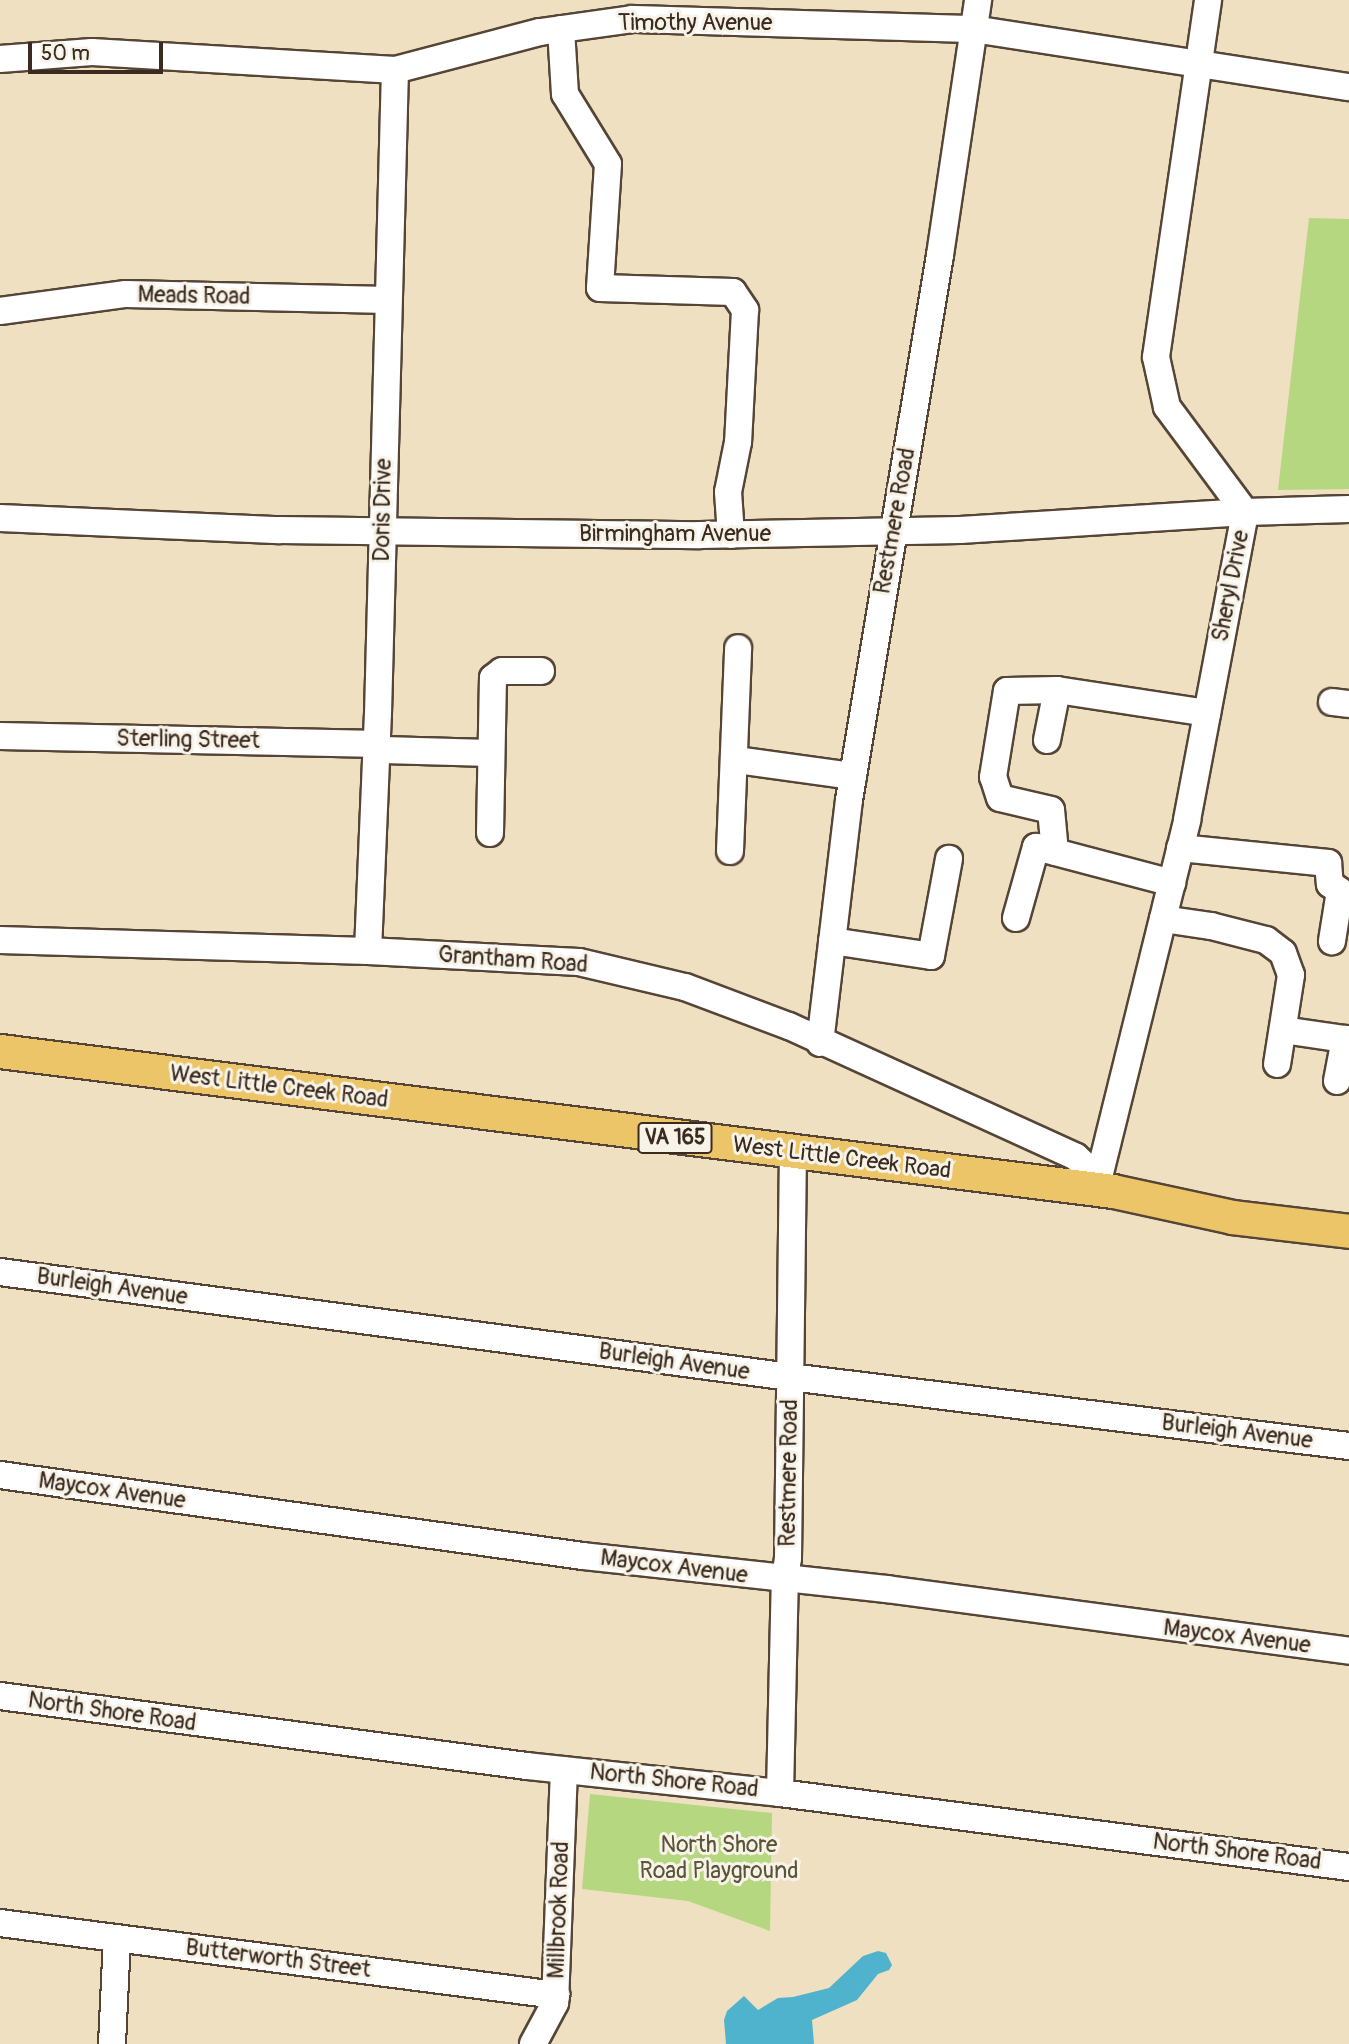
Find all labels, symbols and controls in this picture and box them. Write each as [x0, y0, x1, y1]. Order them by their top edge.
street label: Timothy Avenue [618, 9, 772, 37]
scale bar [32, 28, 166, 72]
text: 50 m [41, 40, 90, 67]
street label: Meads Road [137, 281, 251, 311]
street label: Restmere Road [869, 446, 921, 596]
street label: Doris Drive [368, 458, 398, 562]
street label: Birmingham Avenue [579, 520, 771, 548]
street label: Sheryl Drive [1207, 528, 1255, 644]
street label: Sterling Street [116, 725, 260, 755]
street label: Grantham Road [437, 941, 589, 979]
street label: West Little Creek Road [168, 1060, 390, 1114]
road number: VA 165 [636, 1120, 714, 1156]
street label: West Little Creek Road [731, 1131, 953, 1185]
street label: Burleigh Avenue [35, 1263, 189, 1311]
street label: Burleigh Avenue [597, 1338, 751, 1386]
street label: Restmere Road [774, 1399, 804, 1547]
street label: Burleigh Avenue [1160, 1409, 1314, 1455]
street label: Maycox Avenue [37, 1467, 187, 1515]
street label: Maycox Avenue [599, 1544, 749, 1590]
street label: Maycox Avenue [1162, 1614, 1312, 1660]
street label: North Shore Road [26, 1687, 198, 1737]
street label: North Shore Road [588, 1758, 760, 1804]
street label: North Shore Road [1151, 1828, 1323, 1876]
park label: North Shore Road Playground [640, 1831, 798, 1885]
street label: Millbrook Road [543, 1841, 575, 1979]
street label: Butterworth Street [184, 1934, 372, 1984]

